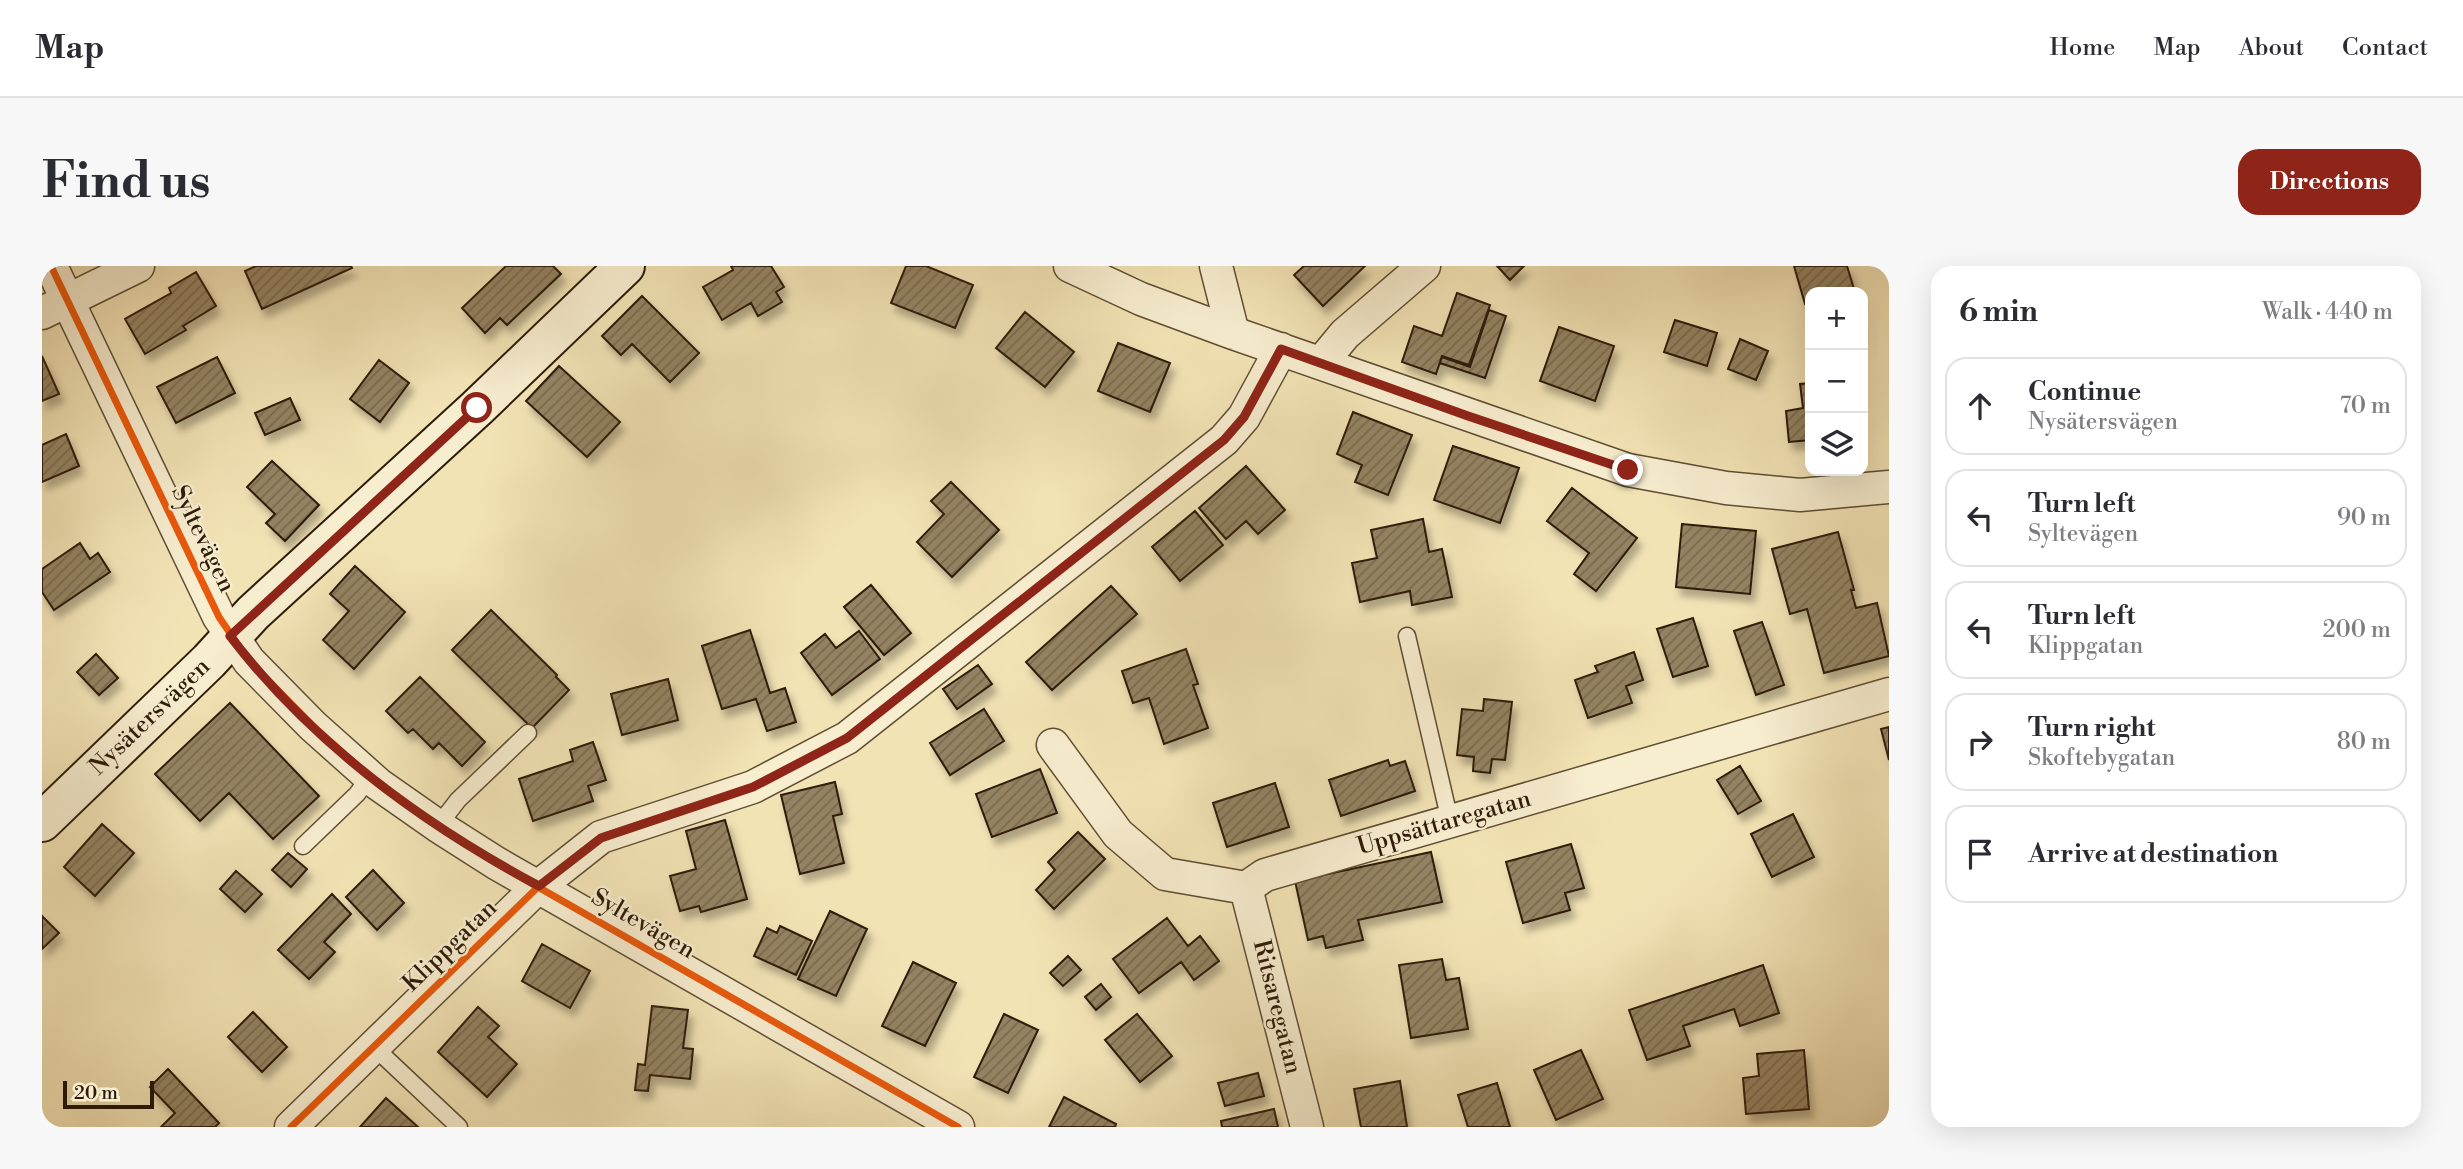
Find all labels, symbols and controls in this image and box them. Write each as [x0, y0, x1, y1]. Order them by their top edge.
text: Map [35, 28, 104, 69]
text: Home [2050, 33, 2115, 63]
text: Map [2153, 33, 2201, 63]
text: About [2239, 33, 2304, 63]
text: Contact [2342, 33, 2428, 63]
button: Directions [2238, 149, 2421, 215]
text: Find us [42, 152, 211, 213]
map controls [1805, 287, 1868, 476]
button: + [1805, 287, 1868, 350]
text: 6 min [1959, 293, 2038, 331]
text: Walk · 440 m [2262, 298, 2393, 326]
button: − [1805, 350, 1868, 413]
text: Continue [2028, 376, 2141, 408]
icon: ahead [1961, 387, 1999, 425]
route start [461, 392, 492, 423]
text: 70 m [2340, 392, 2391, 420]
text: Nysätersvägen [2028, 408, 2178, 436]
button: layers [1805, 413, 1868, 476]
route end [1612, 454, 1643, 485]
street label: Syltevägen [164, 481, 242, 597]
text: Turn left [2028, 488, 2136, 520]
icon: left [1961, 499, 1999, 537]
text: 90 m [2337, 504, 2391, 532]
text: Syltevägen [2028, 520, 2138, 548]
text: Turn left [2028, 600, 2136, 632]
icon: left [1961, 611, 1999, 649]
text: 200 m [2323, 616, 2391, 644]
text: Klippgatan [2028, 632, 2143, 660]
street label: Nysätersvägen [83, 652, 217, 782]
text: Turn right [2028, 712, 2156, 744]
icon: right [1961, 723, 1999, 761]
text: 80 m [2337, 728, 2391, 756]
text: Skoftebygatan [2028, 744, 2175, 772]
street label: Uppsättaregatan [1354, 784, 1534, 862]
icon: arrive [1961, 835, 1999, 873]
text: Arrive at destination [2028, 838, 2278, 870]
street label: Syltevägen [586, 882, 700, 966]
street label: Klippgatan [396, 893, 504, 999]
street label: Ritsaregatan [1246, 937, 1308, 1077]
scale bar [63, 1078, 154, 1110]
text: 20 m [74, 1081, 118, 1105]

